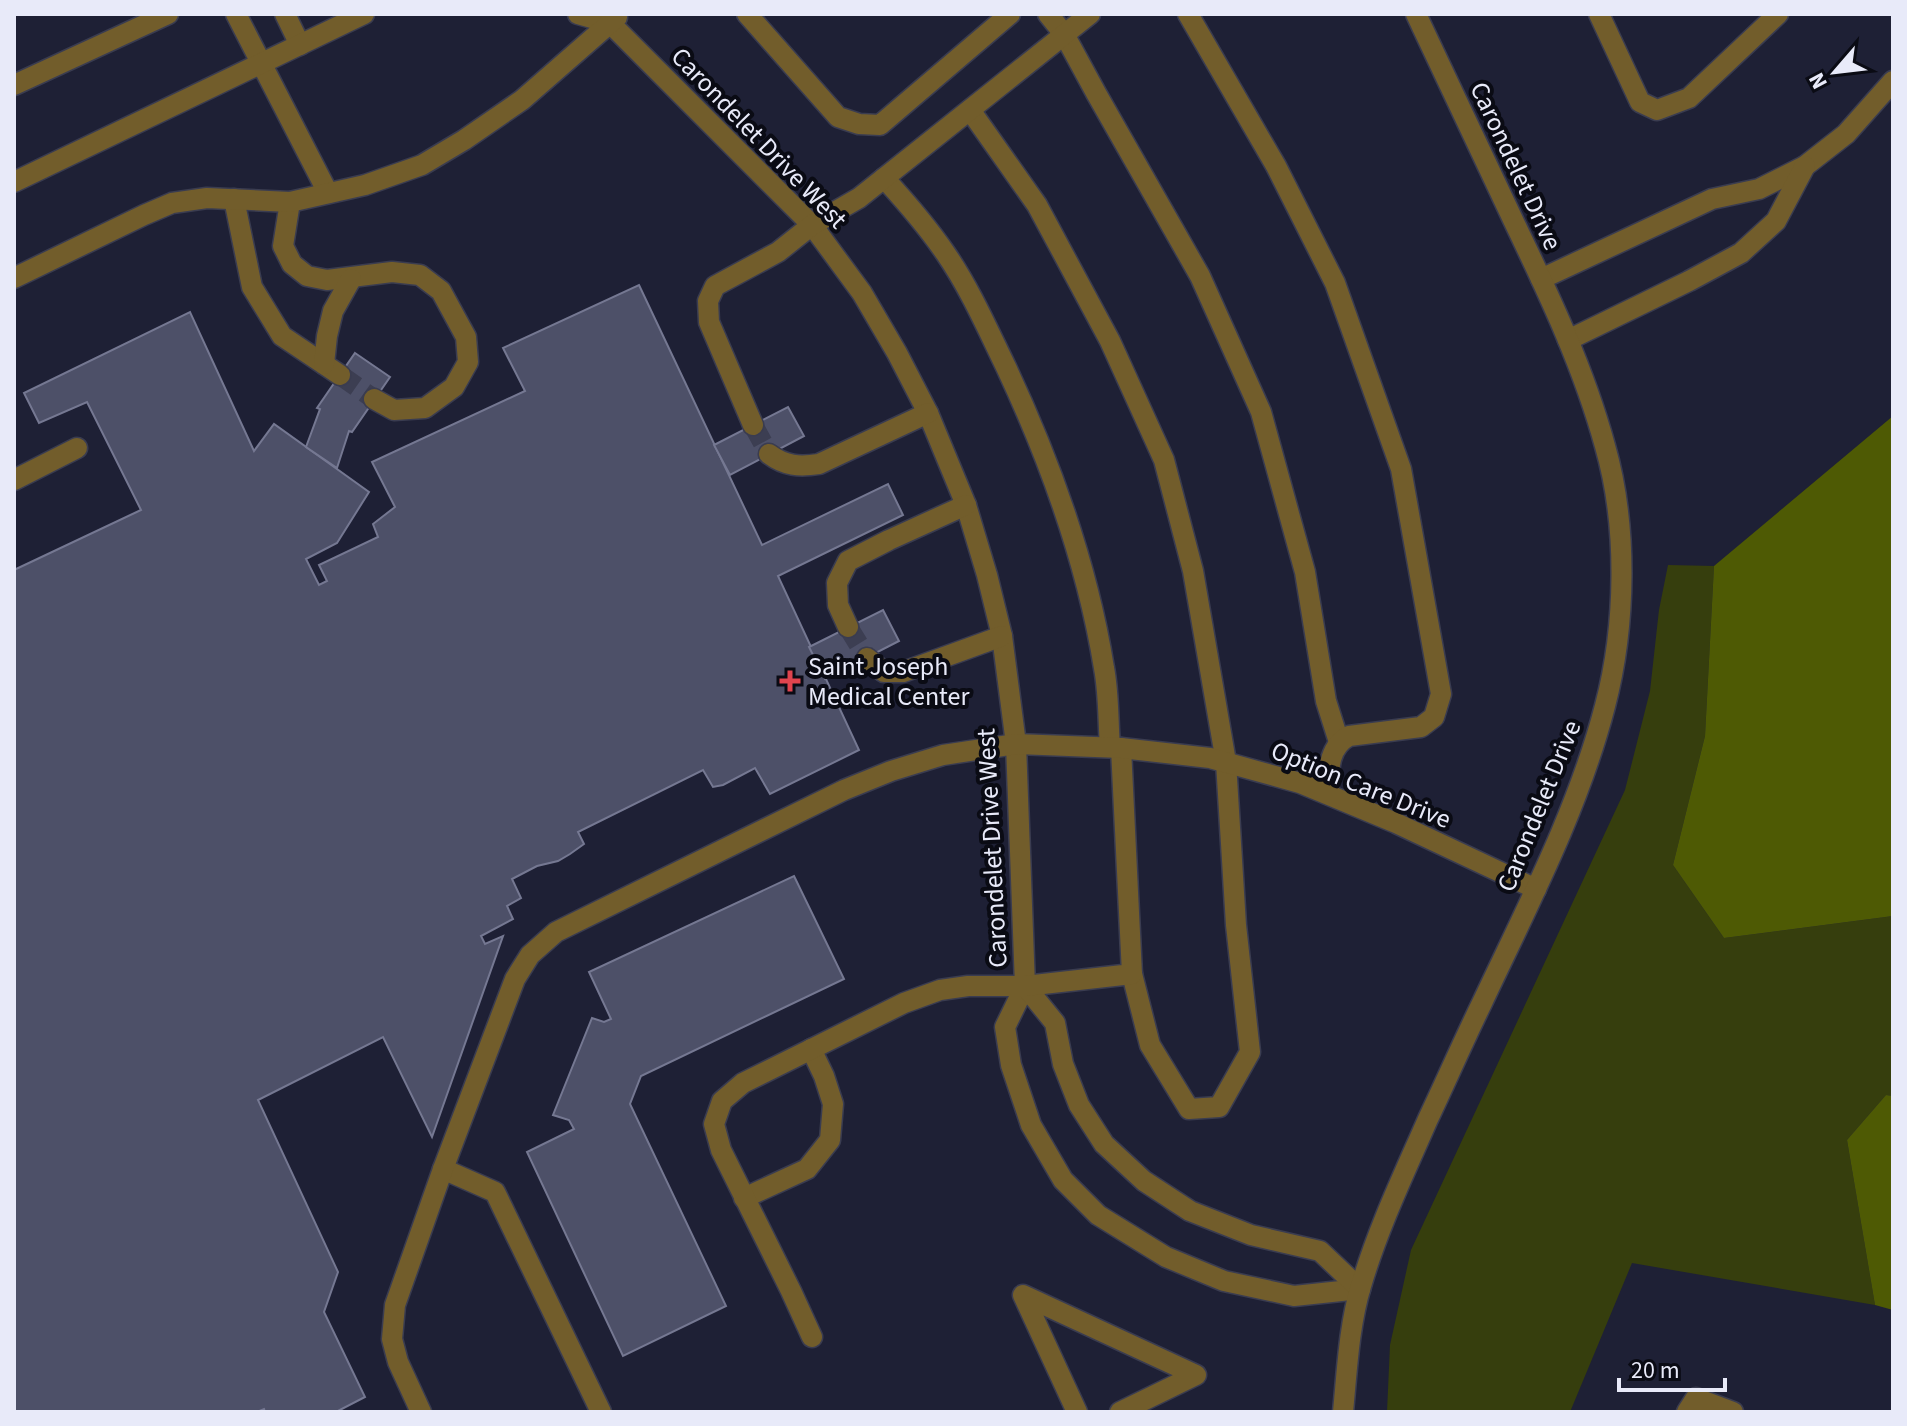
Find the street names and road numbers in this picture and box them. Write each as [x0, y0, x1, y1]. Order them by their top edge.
street label: Carondelet Drive West [662, 39, 856, 237]
street label: Carondelet Drive [1461, 76, 1571, 256]
street label: Carondelet Drive [1488, 715, 1590, 897]
street label: Carondelet Drive West [967, 727, 1017, 969]
street label: Option Care Drive [1265, 732, 1457, 838]

